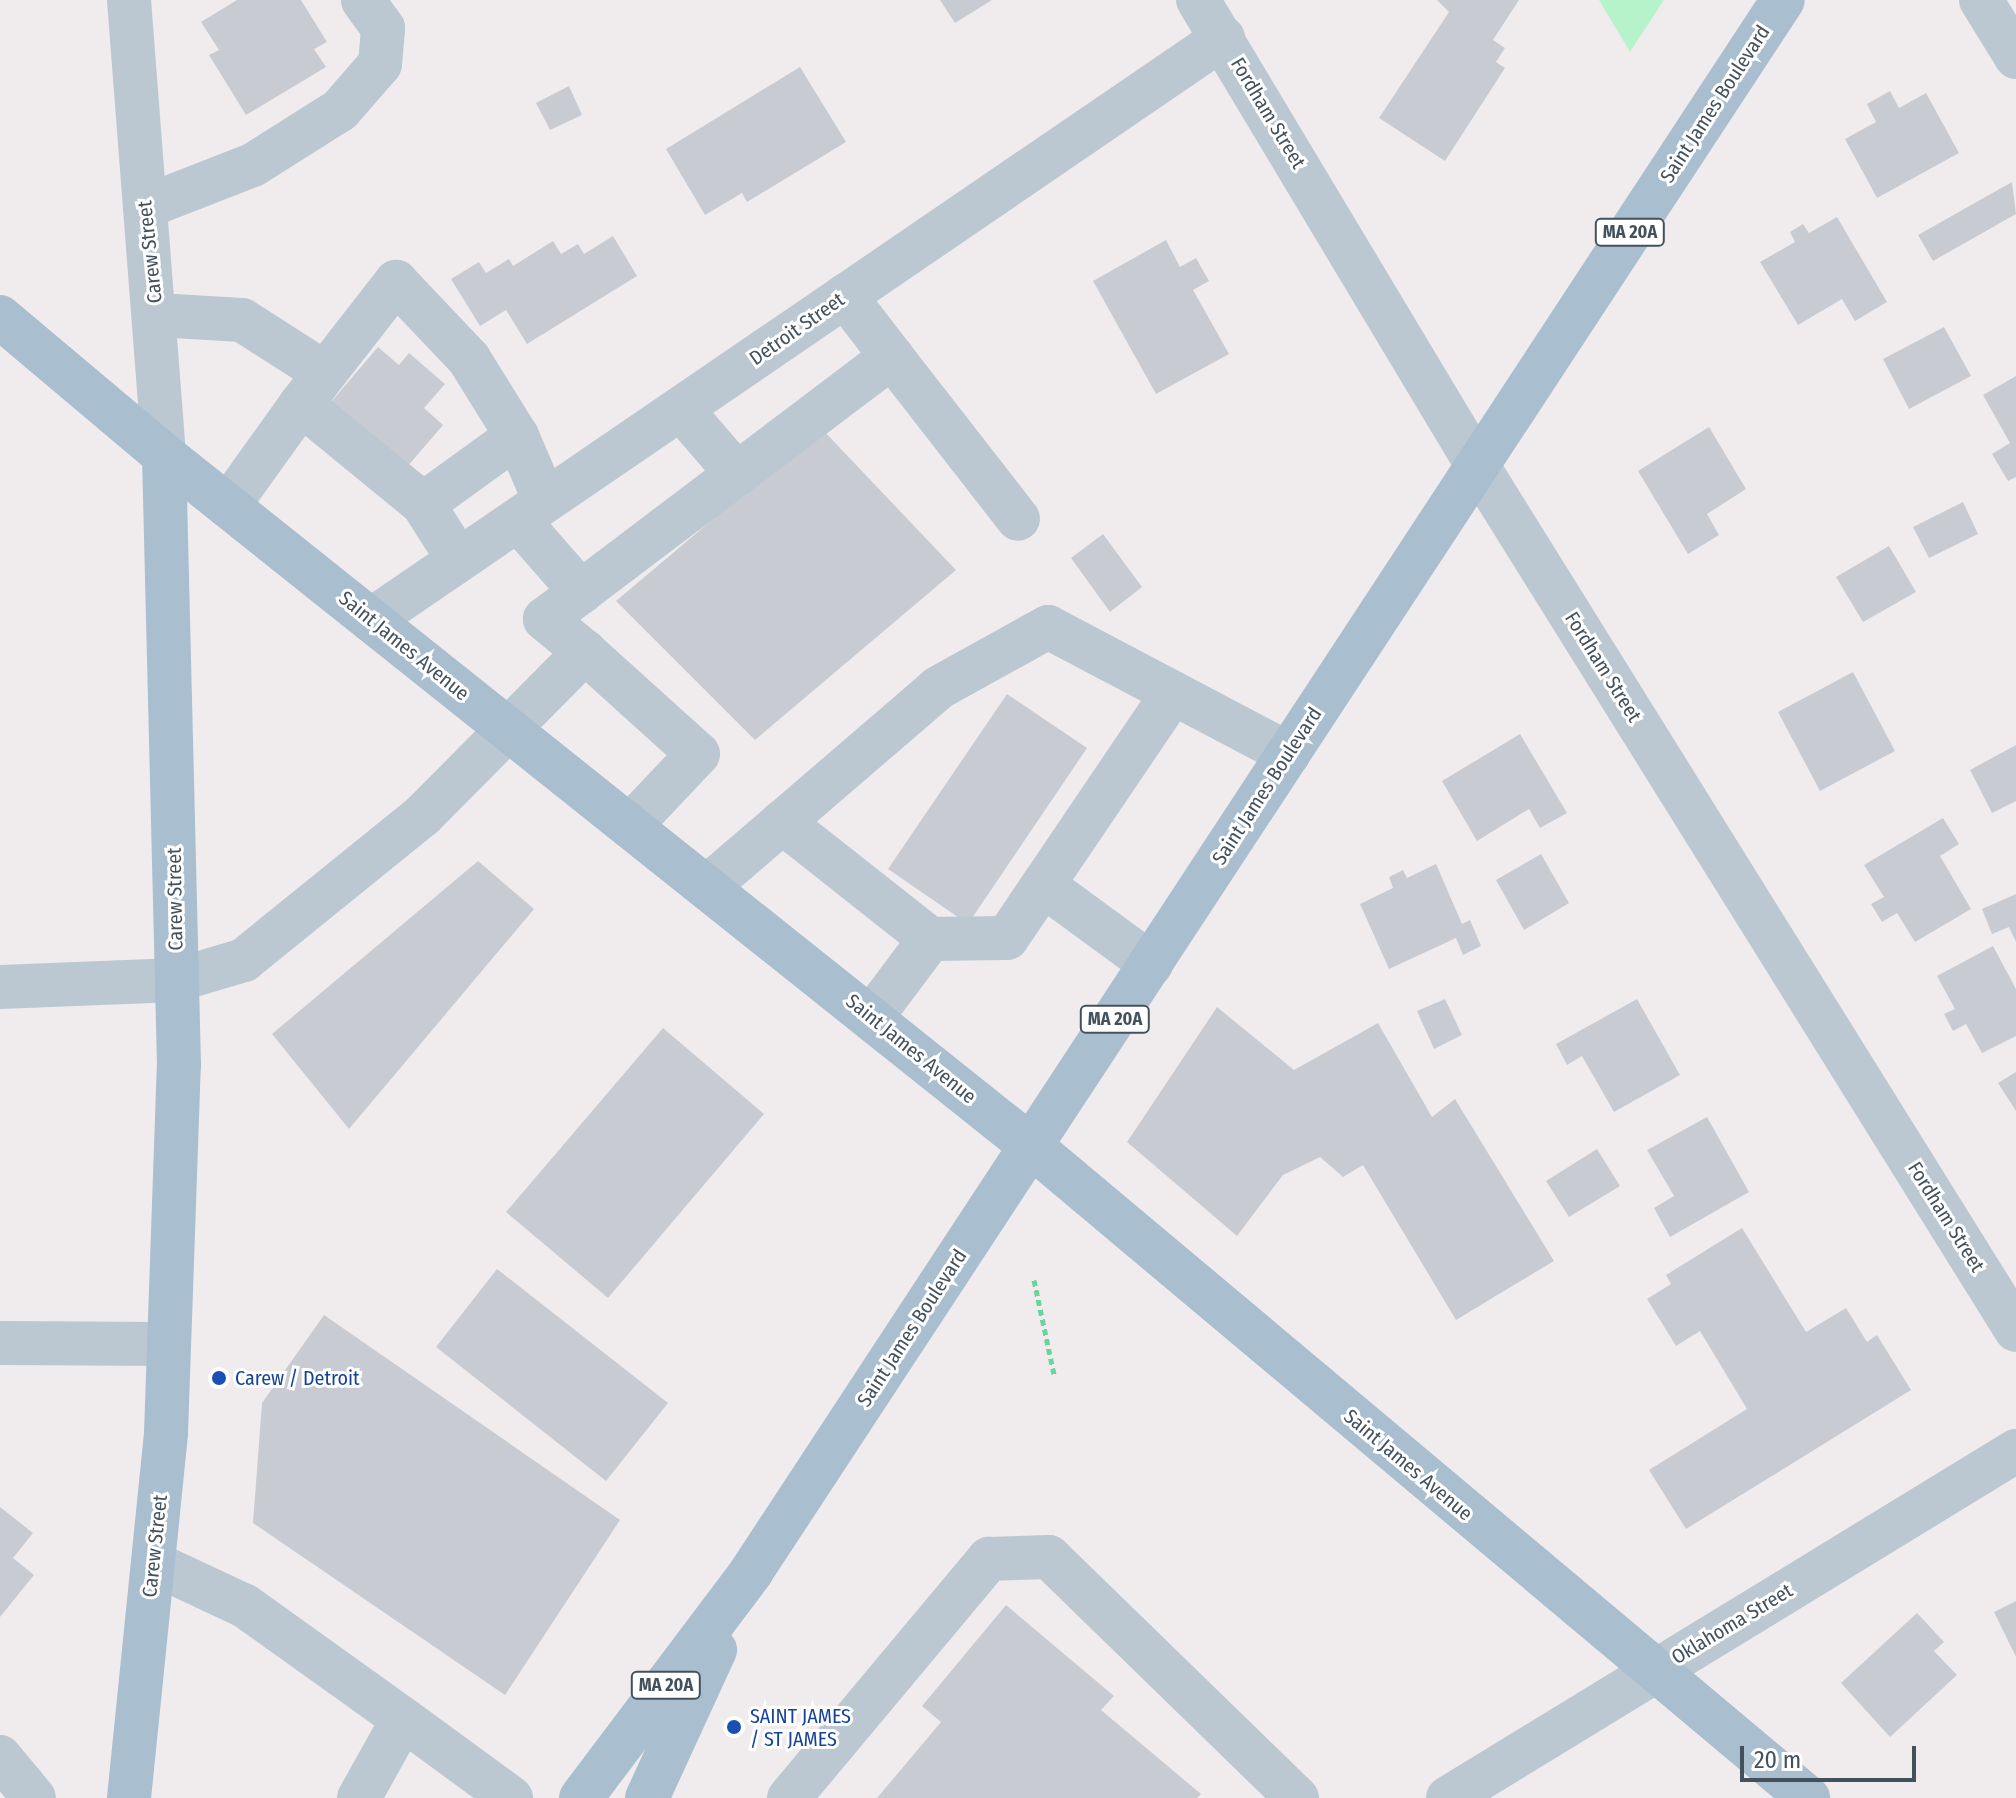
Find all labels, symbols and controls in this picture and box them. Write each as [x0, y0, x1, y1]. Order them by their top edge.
street label: Saint James Boulevard [1655, 21, 1775, 187]
street label: Fordham Street [1225, 53, 1311, 173]
street label: Carew Street [133, 200, 167, 304]
road number: MA 20A [1594, 218, 1666, 246]
street label: Detroit Street [745, 287, 849, 371]
street label: Saint James Avenue [334, 586, 474, 706]
street label: Fordham Street [1560, 608, 1646, 726]
street label: Saint James Boulevard [1207, 703, 1327, 869]
street label: Carew Street [162, 847, 188, 951]
street label: Saint James Avenue [841, 989, 981, 1109]
road number: MA 20A [1079, 1005, 1151, 1033]
street label: Fordham Street [1903, 1158, 1989, 1276]
street label: Saint James Boulevard [852, 1245, 972, 1411]
place label: Carew / Detroit [235, 1366, 359, 1390]
marker: Carew / Detroit [210, 1369, 228, 1387]
street label: Saint James Avenue [1339, 1404, 1477, 1526]
street label: Carew Street [138, 1494, 172, 1598]
street label: Oklahoma Street [1667, 1578, 1797, 1670]
road number: MA 20A [630, 1671, 702, 1699]
place label: SAINT JAMES / ST JAMES [750, 1704, 851, 1751]
marker: SAINT JAMES / ST JAMES [725, 1718, 743, 1736]
scale bar [1744, 1730, 1920, 1780]
text: 20 m [1754, 1746, 1801, 1774]

